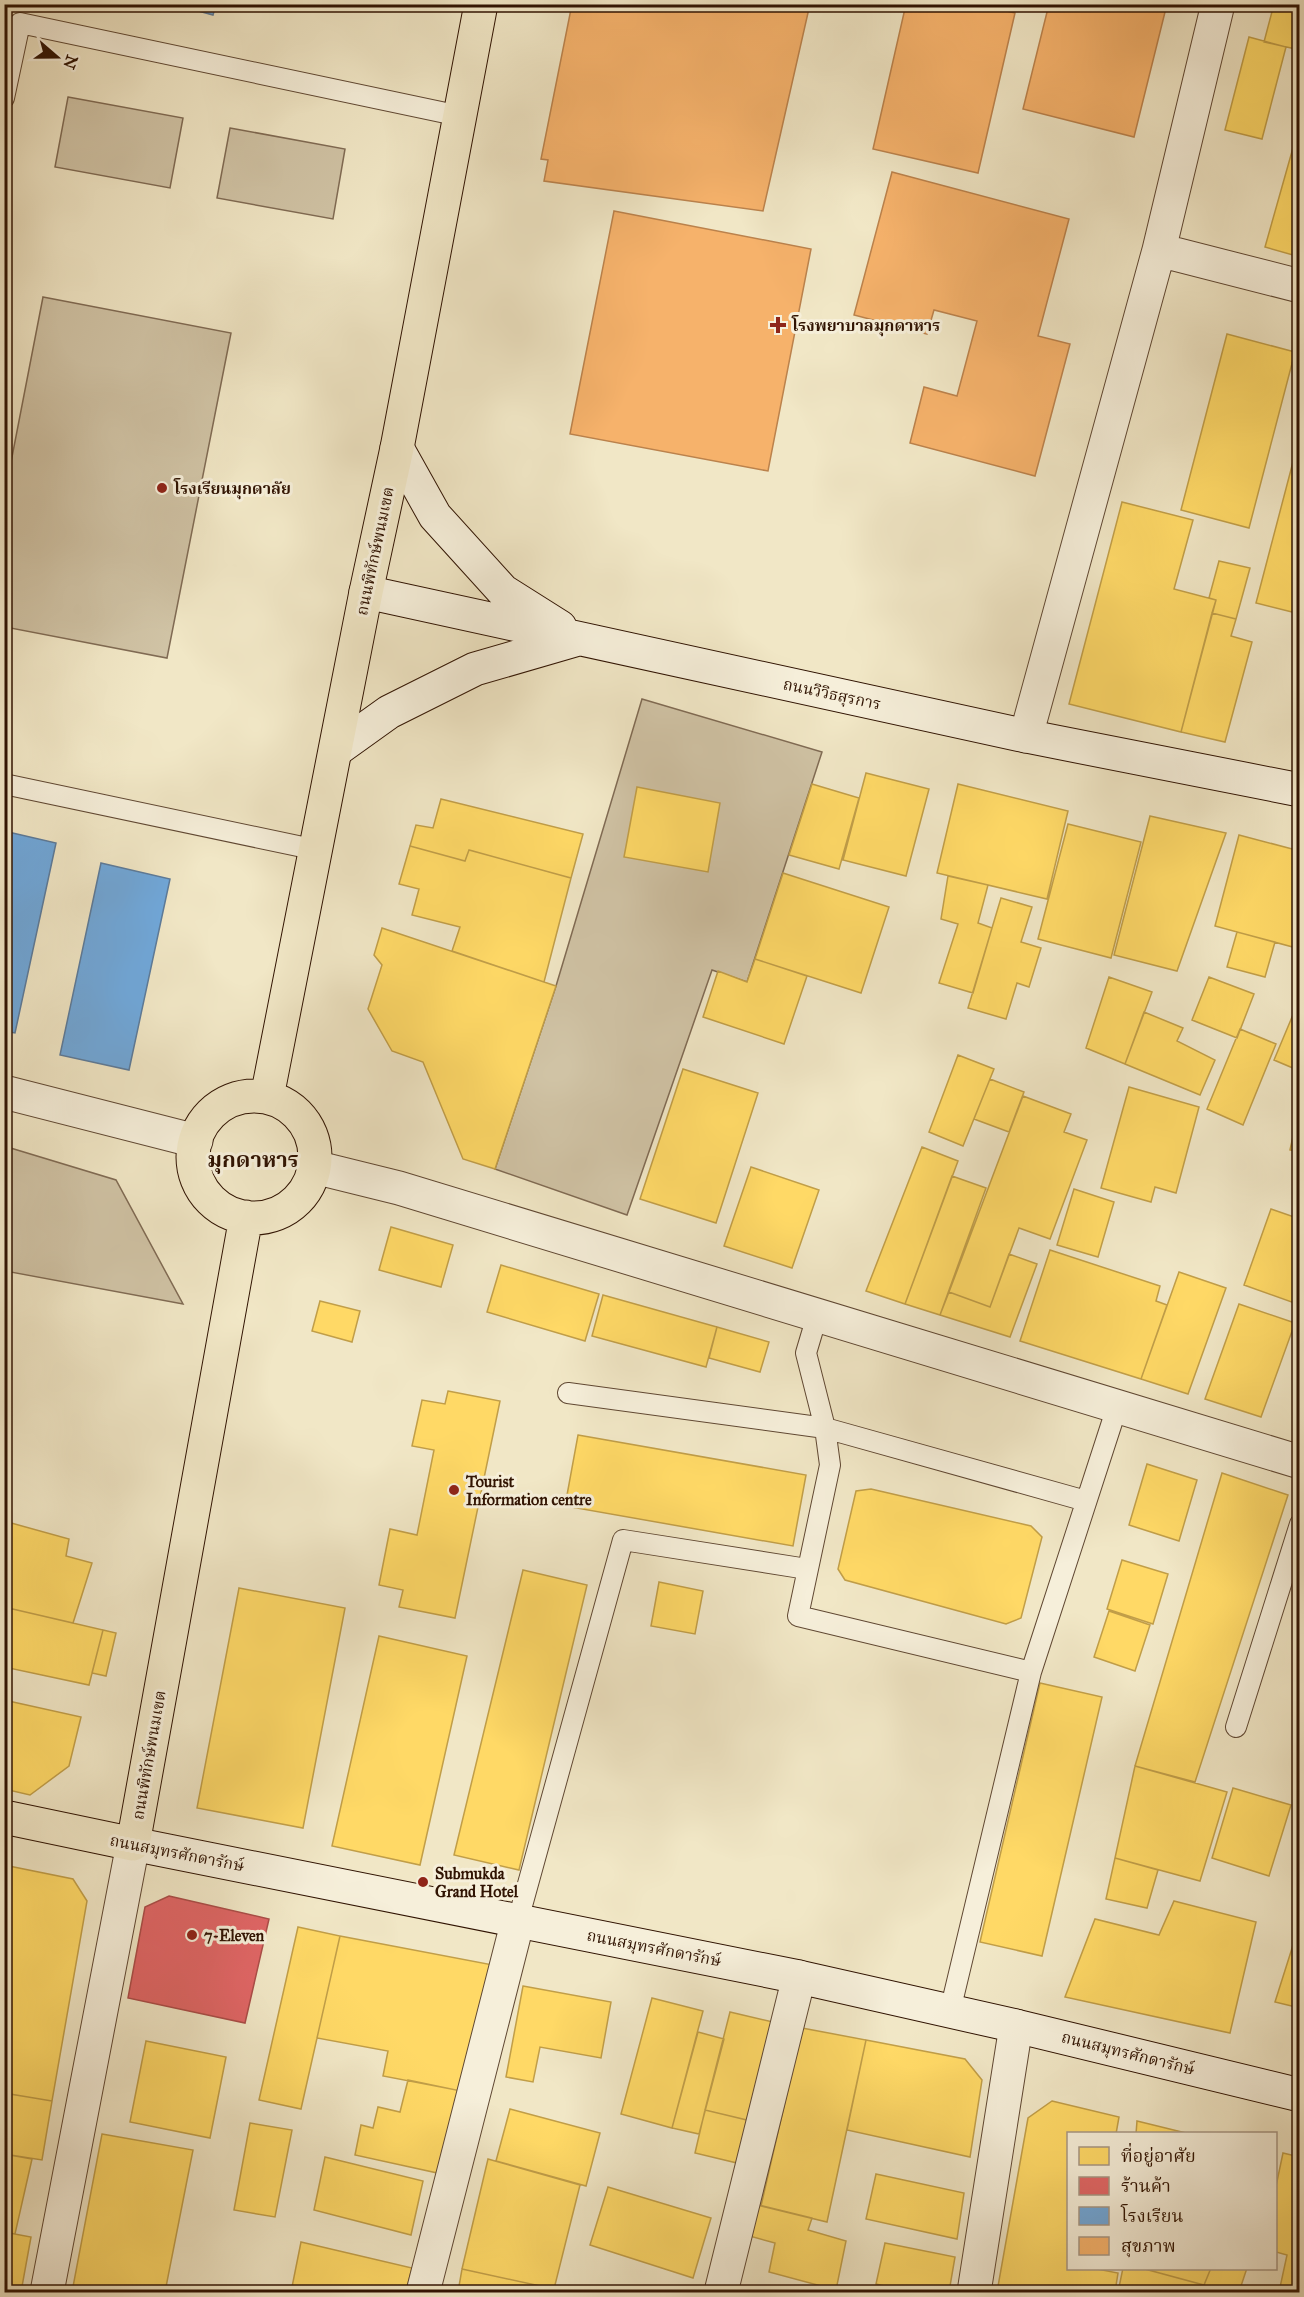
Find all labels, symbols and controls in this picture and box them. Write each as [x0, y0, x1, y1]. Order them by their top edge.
north arrow [27, 27, 87, 87]
text: N [59, 52, 82, 72]
place label: โรงพยาบาลมุกดาหาร [791, 315, 940, 337]
marker: โรงพยาบาลมุกดาหาร [769, 316, 787, 334]
place label: โรงเรียนมุกดาลัย [173, 478, 291, 500]
marker: โรงเรียนมุกดาลัย [155, 481, 169, 495]
street label: ถนนพิทักษ์พนมเขต [352, 485, 398, 617]
street label: ถนนวิวิธสุรการ [781, 674, 883, 716]
district label: มุกดาหาร [207, 1146, 299, 1174]
place label: Tourist Information centre [465, 1472, 592, 1509]
marker: Tourist Information centre [447, 1483, 461, 1497]
street label: ถนนพิทักษ์พนมเขต [128, 1689, 170, 1821]
street label: ถนนสมุทรศักดารักษ์ [108, 1831, 246, 1877]
place label: Submukda Grand Hotel [435, 1864, 519, 1901]
marker: Submukda Grand Hotel [416, 1875, 430, 1889]
place label: 7-Eleven [204, 1926, 265, 1945]
street label: ถนนสมุทรศักดารักษ์ [585, 1926, 723, 1972]
marker: 7-Eleven [185, 1928, 199, 1942]
street label: ถนนสมุทรศักดารักษ์ [1059, 2027, 1197, 2081]
legend [1067, 2132, 1277, 2270]
text: ที่อยู่อาศัย [1121, 2142, 1196, 2167]
text: ร้านค้า [1121, 2175, 1171, 2197]
text: โรงเรียน [1120, 2203, 1184, 2227]
text: สุขภาพ [1121, 2235, 1176, 2258]

